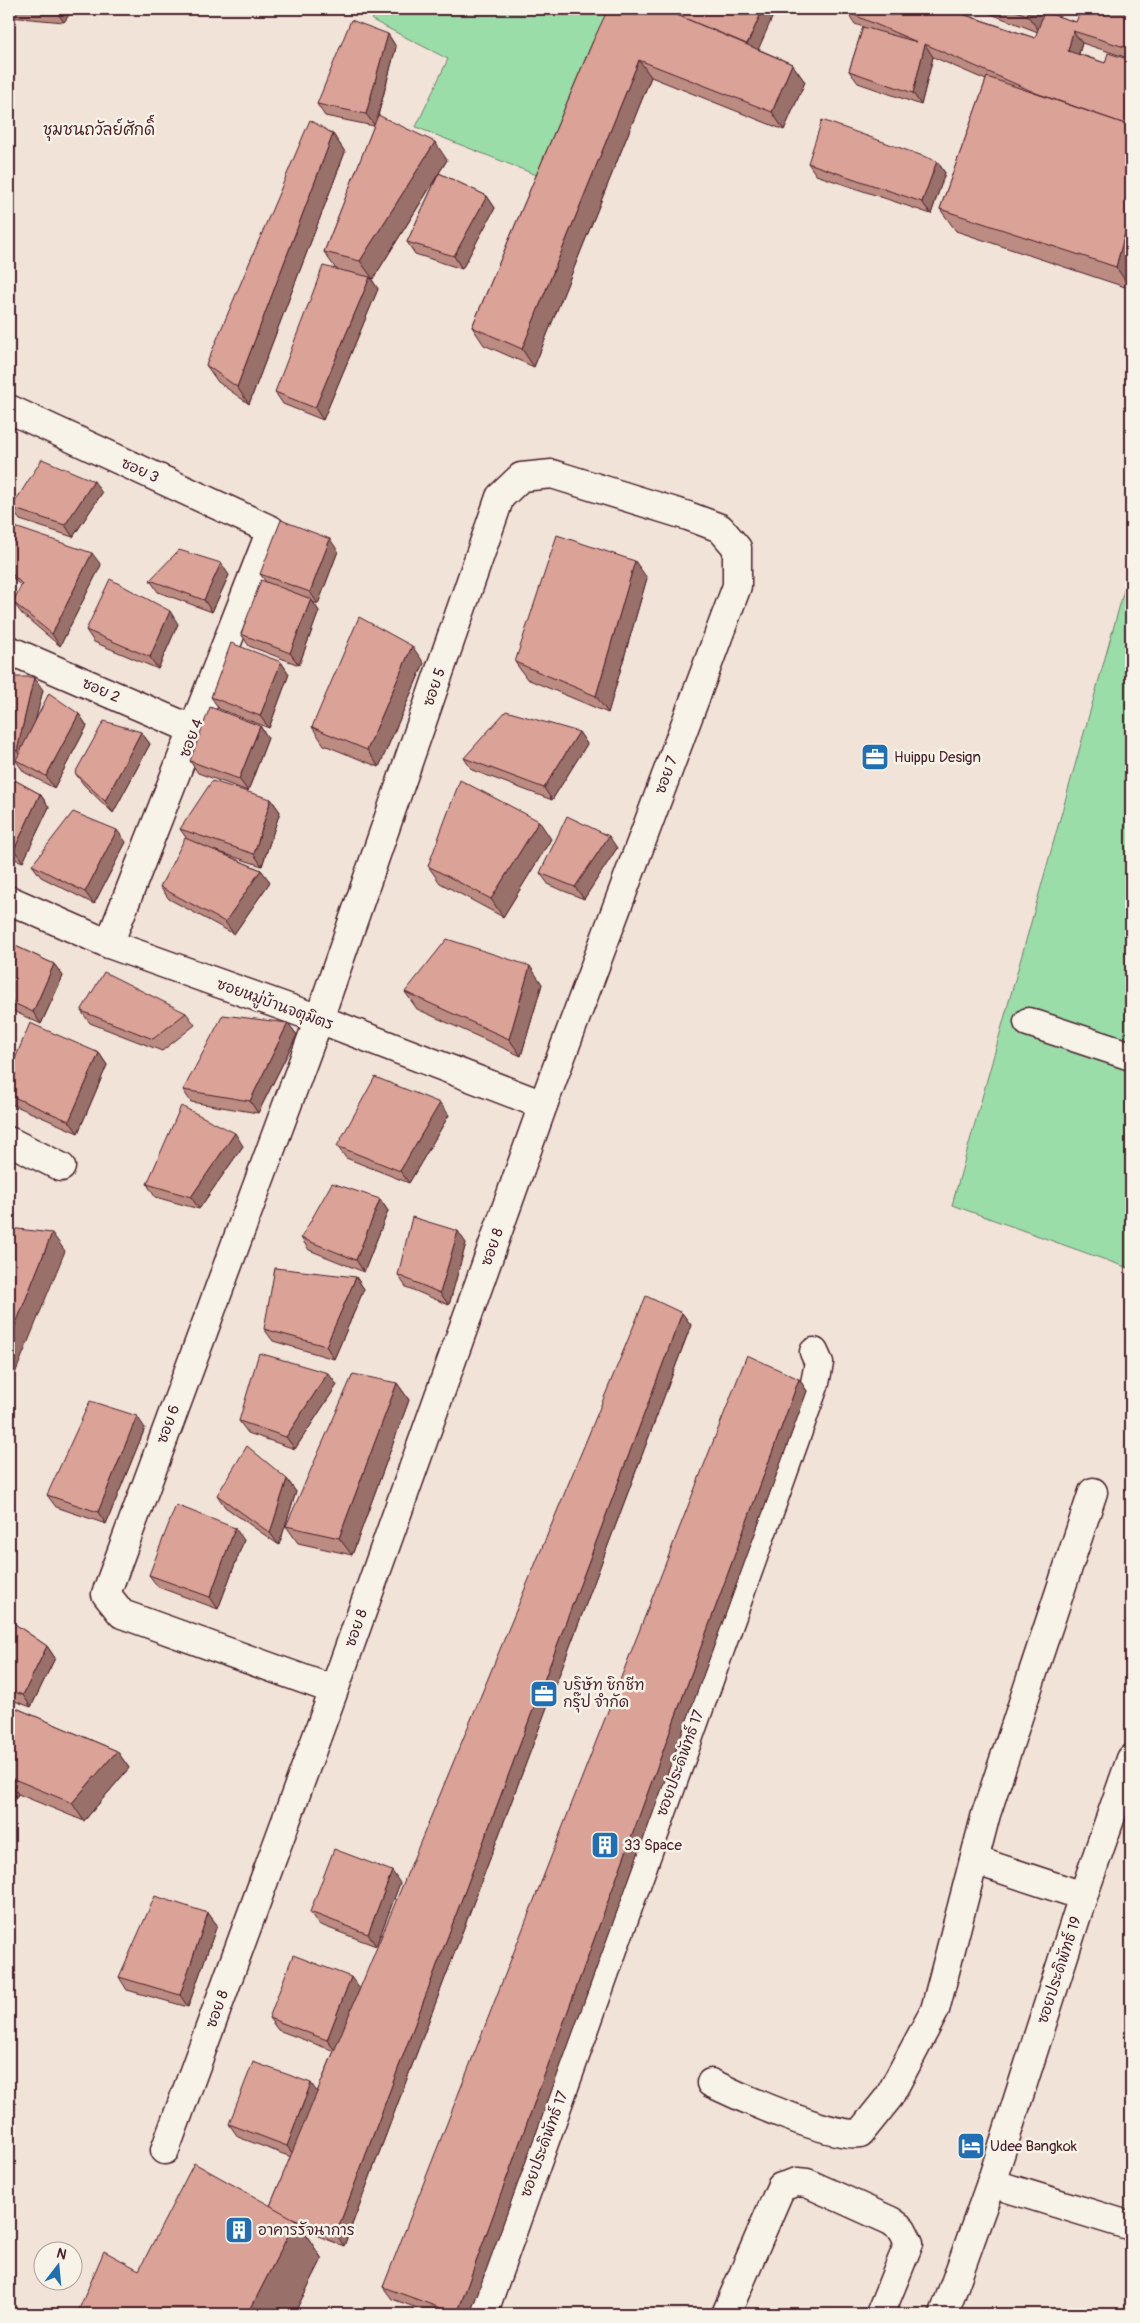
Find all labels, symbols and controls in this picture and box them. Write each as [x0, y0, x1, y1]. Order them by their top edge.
district label: ชุมชนถวัลย์ศักดิ์ [43, 114, 155, 142]
street label: ซอย 3 [118, 453, 162, 487]
street label: ซอย 5 [419, 665, 450, 709]
street label: ซอย 2 [79, 674, 123, 707]
street label: ซอย 4 [175, 716, 208, 760]
office icon: Huippu Design [860, 742, 890, 772]
place label: Huippu Design [894, 748, 981, 767]
street label: ซอย 7 [651, 753, 682, 797]
street label: ซอยหมู่บ้านจตุมิตร [214, 974, 336, 1035]
street label: ซอย 8 [477, 1225, 508, 1269]
street label: ซอย 6 [153, 1402, 184, 1446]
street label: ซอย 8 [341, 1606, 372, 1650]
place label: บริษัท ซิกชีท กรุ๊ป จำกัด [563, 1676, 644, 1713]
office icon: บริษัท ซิกชีท กรุ๊ป จำกัด [529, 1679, 559, 1709]
street label: ซอยประดิพัทธ์ 17 [651, 1707, 709, 1819]
building icon: 33 Space [590, 1830, 620, 1860]
place label: 33 Space [624, 1836, 682, 1855]
street label: ซอยประดิพัทธ์ 19 [1032, 1914, 1086, 2026]
street label: ซอย 8 [202, 1987, 233, 2031]
street label: ซอยประดิพัทธ์ 17 [515, 2088, 573, 2200]
hotel icon: Udee Bangkok [956, 2131, 986, 2161]
place label: Udee Bangkok [990, 2137, 1078, 2156]
building icon: อาคารรัจนาการ [224, 2215, 254, 2245]
place label: อาคารรัจนาการ [258, 2221, 355, 2240]
north arrow [32, 2240, 82, 2290]
text: N [55, 2245, 68, 2263]

